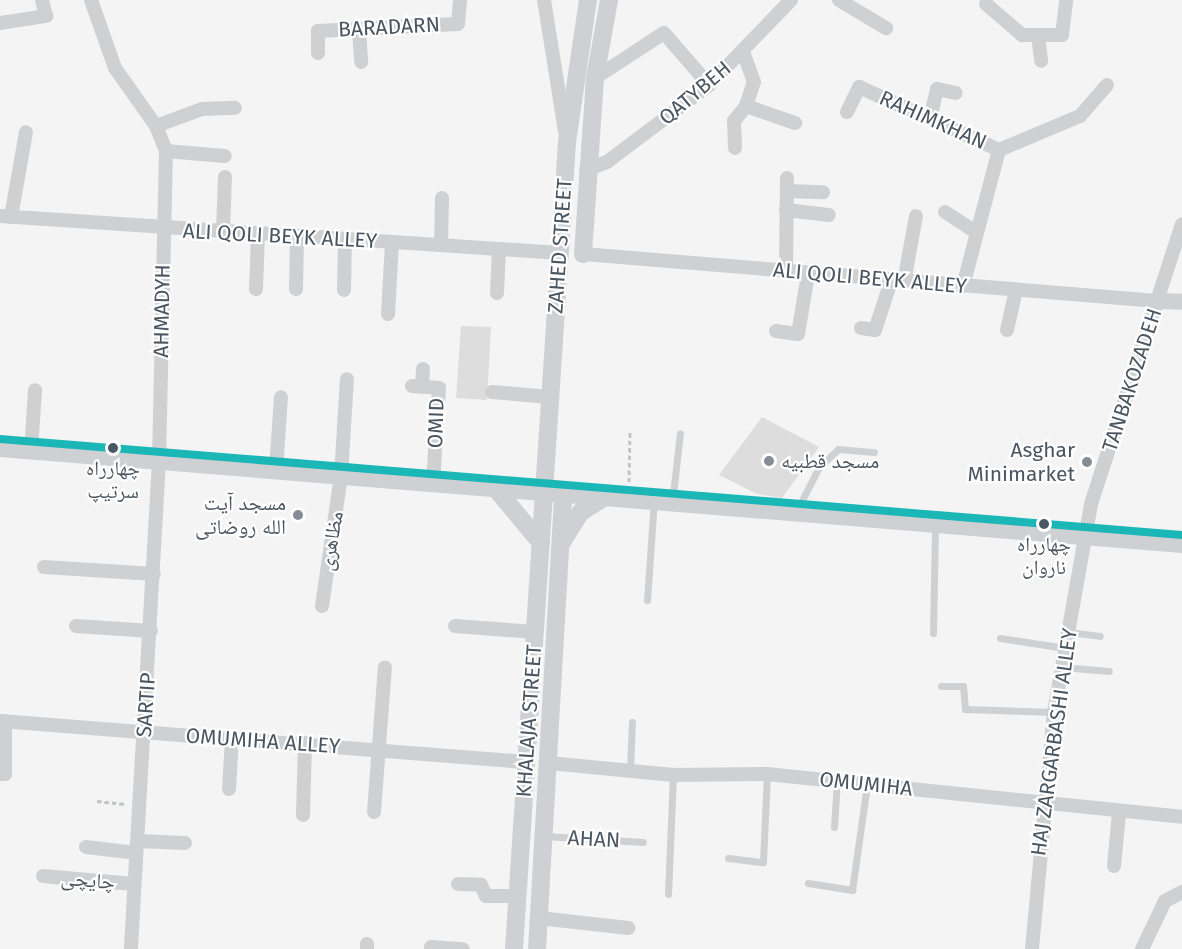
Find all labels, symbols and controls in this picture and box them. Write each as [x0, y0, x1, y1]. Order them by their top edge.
street label: BARADARN [337, 12, 441, 42]
street label: QATYBEH [654, 56, 736, 130]
street label: RAHIMKHAN [876, 85, 990, 155]
street label: ZAHED STREET [543, 178, 577, 314]
street label: ALI QOLI BEYK ALLEY [182, 218, 378, 254]
street label: ALI QOLI BEYK ALLEY [772, 257, 968, 299]
street label: AHMADYH [149, 264, 175, 358]
street label: TANBAKOZADEH [1097, 305, 1167, 455]
street label: OMID [423, 397, 449, 449]
place label: Asghar Minimarket [967, 437, 1075, 487]
marker: چهارراه سرتیپ [107, 442, 119, 454]
place label: مسجد قطبیه [781, 448, 879, 474]
marker: مسجد قطبیه [762, 454, 776, 468]
marker: Asghar Minimarket [1080, 455, 1094, 469]
place label: چهارراه سرتیپ [86, 457, 140, 504]
place label: مسجد آیت الله روضاتی [195, 490, 286, 540]
marker: مسجد آیت الله روضاتی [291, 508, 305, 522]
street label: مظاهری [313, 509, 349, 573]
marker: چهارراه ناروان [1038, 518, 1050, 530]
place label: چهارراه ناروان [1017, 533, 1071, 580]
street label: HAJ ZARGARBASHI ALLEY [1026, 627, 1082, 857]
street label: KHALAJA STREET [511, 644, 547, 798]
street label: SARTIP [131, 672, 161, 738]
street label: OMUMIHA ALLEY [185, 723, 341, 759]
street label: OMUMIHA [818, 767, 914, 801]
street label: AHAN [567, 825, 621, 853]
street label: چایچی [60, 865, 116, 895]

